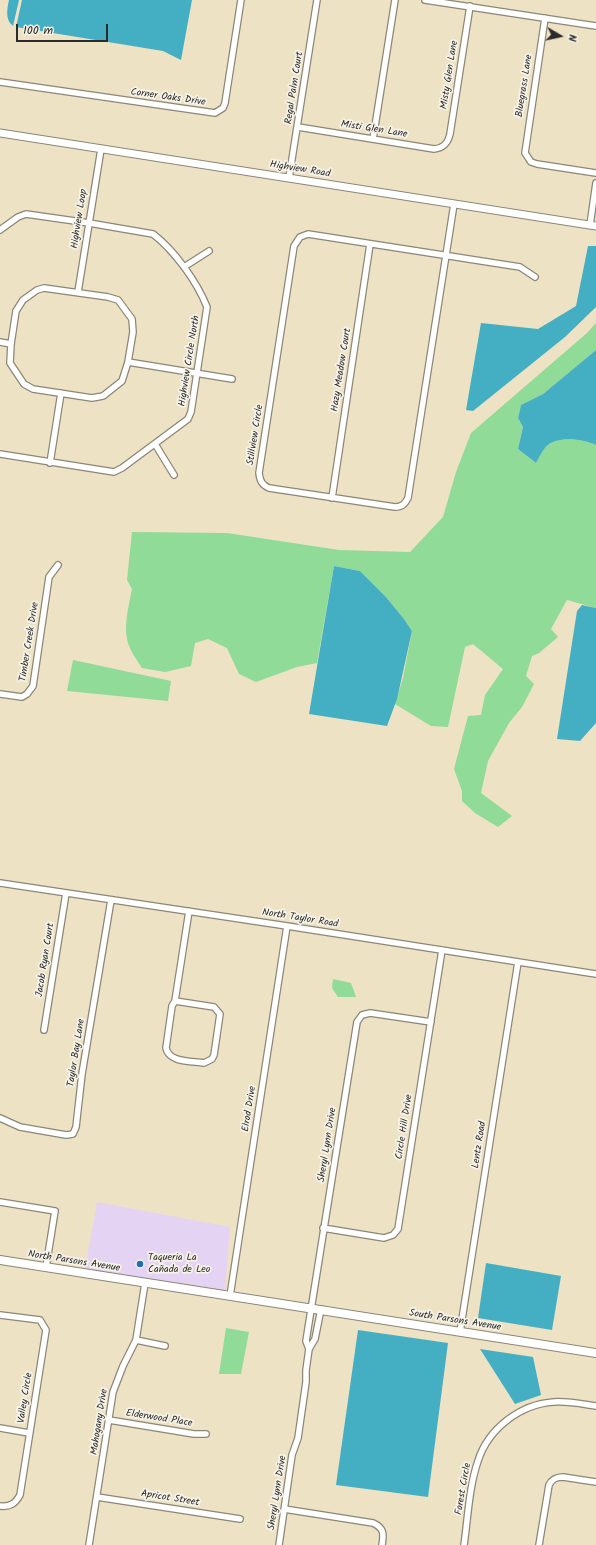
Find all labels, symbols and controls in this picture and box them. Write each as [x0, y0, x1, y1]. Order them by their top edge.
scale bar [18, 16, 110, 42]
north arrow [540, 16, 580, 56]
text: 100 m [23, 21, 53, 40]
text: N [562, 33, 581, 43]
street label: Misty Glen Lane [439, 40, 461, 110]
street label: Regal Palm Court [283, 51, 307, 125]
street label: Bluegrass Lane [514, 54, 536, 118]
street label: Corner Oaks Drive [130, 87, 206, 109]
street label: Misti Glen Lane [340, 119, 408, 141]
street label: Highview Road [269, 159, 331, 181]
street label: Highview Loop [69, 188, 91, 250]
street label: Highview Circle North [177, 315, 203, 407]
street label: Hazy Meadow Court [329, 327, 355, 413]
street label: Stillview Circle [245, 404, 267, 466]
street label: Timber Creek Drive [18, 601, 42, 683]
street label: North Taylor Road [261, 907, 339, 931]
street label: Jacob Ryan Court [34, 922, 58, 998]
street label: Taylor Bay Lane [66, 1018, 88, 1088]
street label: Elrod Drive [240, 1085, 260, 1133]
street label: Circle Hill Drive [394, 1093, 416, 1161]
street label: Sheryl Lynn Drive [316, 1107, 340, 1183]
street label: Lentz Road [470, 1121, 490, 1169]
street label: North Parsons Avenue [27, 1249, 121, 1275]
place label: Taqueria La Cañada de Leo [148, 1252, 210, 1276]
marker: Taqueria La Cañada de Leo [135, 1259, 145, 1269]
street label: South Parsons Avenue [408, 1308, 502, 1334]
street label: Valley Circle [16, 1372, 36, 1424]
street label: Mahogany Drive [89, 1388, 111, 1456]
street label: Elderwood Place [125, 1408, 193, 1430]
street label: Sheryl Lynn Drive [266, 1455, 290, 1531]
street label: Forest Circle [454, 1462, 474, 1516]
street label: Apricot Street [140, 1488, 200, 1510]

